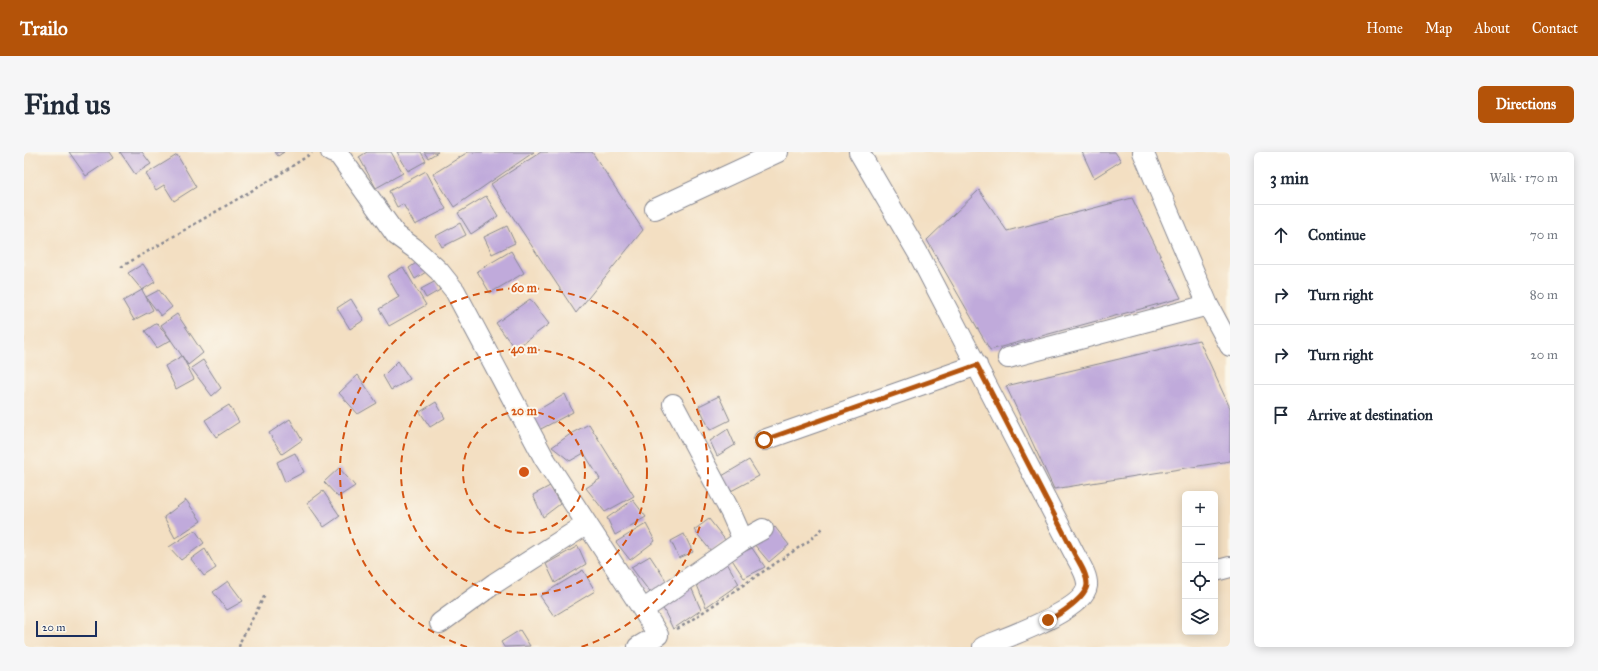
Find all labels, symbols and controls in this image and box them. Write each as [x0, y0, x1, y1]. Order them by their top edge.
text: Trailo [20, 17, 68, 40]
text: Home [1366, 20, 1403, 37]
text: Map [1425, 20, 1452, 37]
text: About [1474, 20, 1510, 37]
text: Contact [1532, 20, 1578, 37]
button: Directions [1478, 86, 1574, 123]
text: Find us [24, 87, 110, 122]
text: 3 min [1270, 168, 1309, 189]
text: Walk · 170 m [1489, 170, 1558, 186]
icon: ahead [1270, 224, 1292, 246]
text: Continue [1308, 226, 1366, 244]
text: 70 m [1530, 227, 1558, 243]
text: 60 m [511, 281, 538, 295]
icon: right [1270, 284, 1292, 306]
text: Turn right [1308, 286, 1373, 304]
text: 80 m [1530, 287, 1558, 303]
text: 40 m [511, 342, 538, 357]
icon: right [1270, 344, 1292, 366]
text: Turn right [1308, 346, 1373, 364]
text: 20 m [1530, 347, 1558, 363]
text: 20 m [511, 404, 538, 418]
icon: arrive [1270, 404, 1292, 426]
text: Arrive at destination [1308, 406, 1433, 424]
route start [755, 431, 773, 449]
centre of rings [517, 465, 531, 479]
map controls [1182, 491, 1218, 635]
button: + [1182, 491, 1218, 527]
button: − [1182, 527, 1218, 563]
button: locate [1182, 563, 1218, 599]
button: layers [1182, 599, 1218, 635]
route end [1039, 611, 1057, 629]
scale bar [36, 619, 97, 638]
text: 20 m [42, 621, 65, 634]

